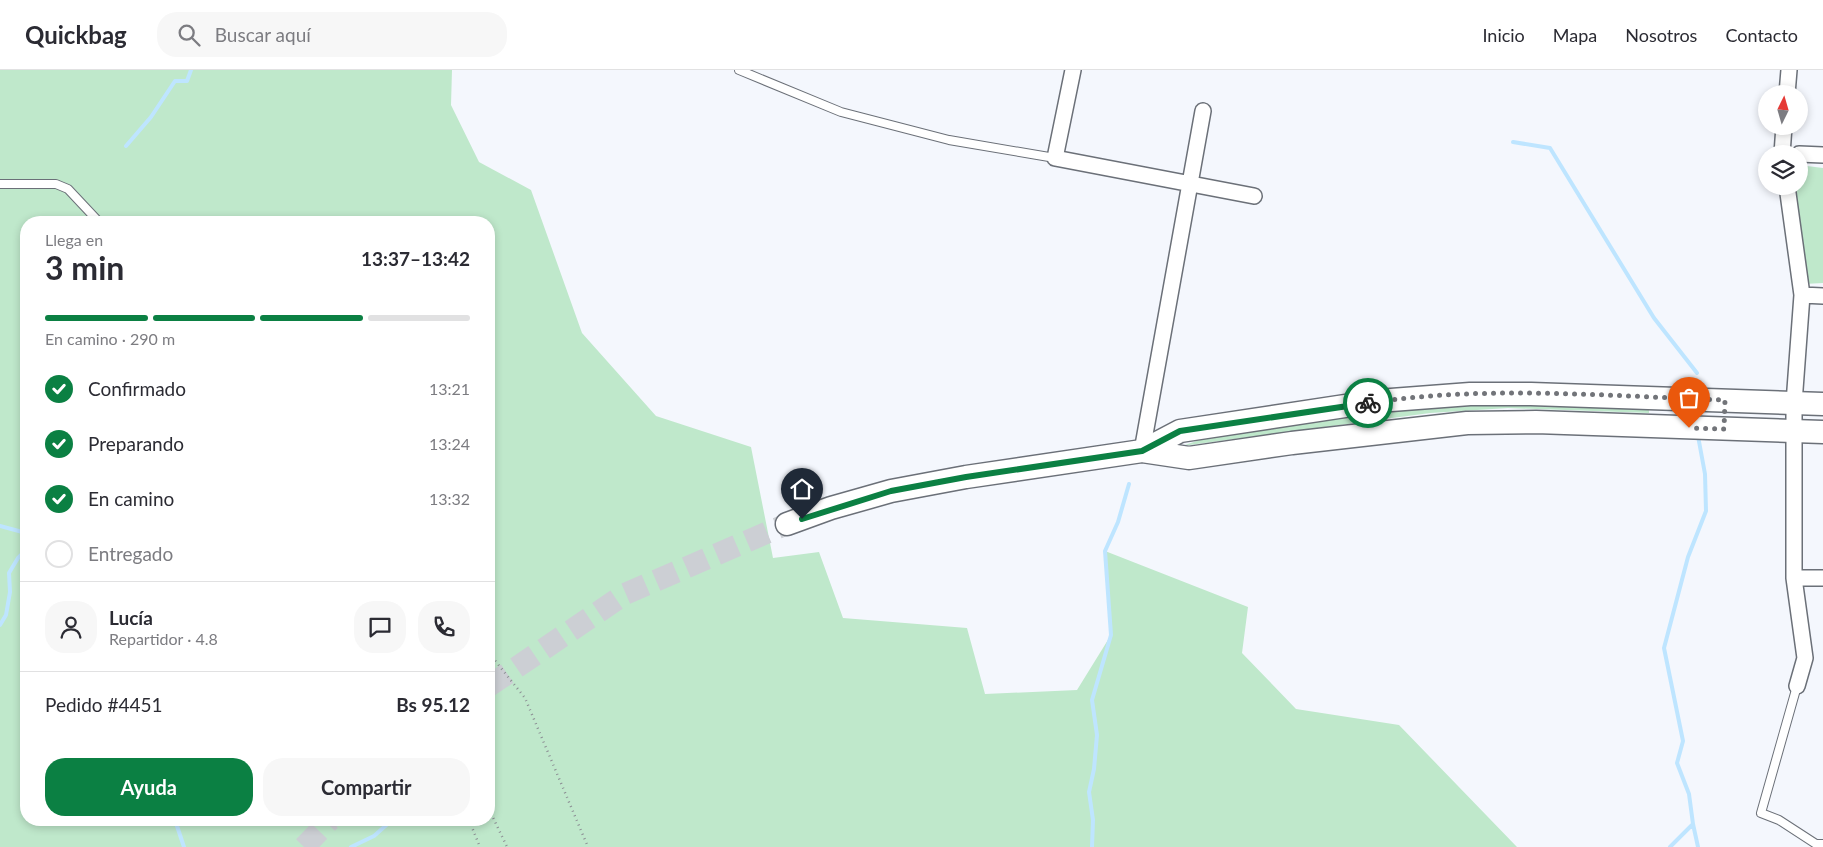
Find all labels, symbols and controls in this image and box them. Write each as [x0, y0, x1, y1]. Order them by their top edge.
search box [157, 12, 507, 57]
text: Quickbag [25, 20, 127, 49]
icon: search [175, 21, 203, 49]
text: Buscar aquí [215, 23, 311, 46]
text: Inicio [1482, 24, 1525, 46]
text: Mapa [1553, 24, 1597, 46]
text: Nosotros [1625, 24, 1697, 46]
text: Contacto [1725, 24, 1798, 46]
north arrow [1758, 85, 1808, 135]
map controls [1758, 85, 1808, 195]
button: layers [1758, 145, 1808, 195]
text: Llega en [45, 230, 103, 249]
text: 13:37–13:42 [361, 247, 470, 270]
text: 3 min [45, 248, 124, 287]
text: En camino · 290 m [45, 329, 175, 348]
icon: check [45, 375, 73, 403]
text: Confirmado [88, 377, 186, 400]
pin [1668, 377, 1710, 428]
courier [1343, 378, 1393, 428]
text: 13:21 [429, 379, 470, 398]
icon: bag [1675, 384, 1703, 412]
icon: bike [1354, 389, 1382, 417]
icon: check [45, 430, 73, 458]
text: Preparando [88, 432, 184, 455]
text: 13:24 [429, 434, 470, 453]
pin [781, 468, 823, 519]
icon: home [788, 475, 816, 503]
icon: check [45, 485, 73, 513]
text: En camino [88, 487, 174, 510]
text: 13:32 [429, 489, 470, 508]
text: Entregado [88, 542, 173, 565]
button: person [45, 601, 97, 653]
button: chat [354, 601, 406, 653]
button: phone [418, 601, 470, 653]
text: Lucía [109, 606, 153, 629]
text: Repartidor · 4.8 [109, 629, 218, 648]
text: Pedido #4451 [45, 693, 163, 716]
text: Bs 95.12 [396, 693, 470, 716]
button: Ayuda [45, 758, 253, 816]
button: Compartir [263, 758, 470, 816]

